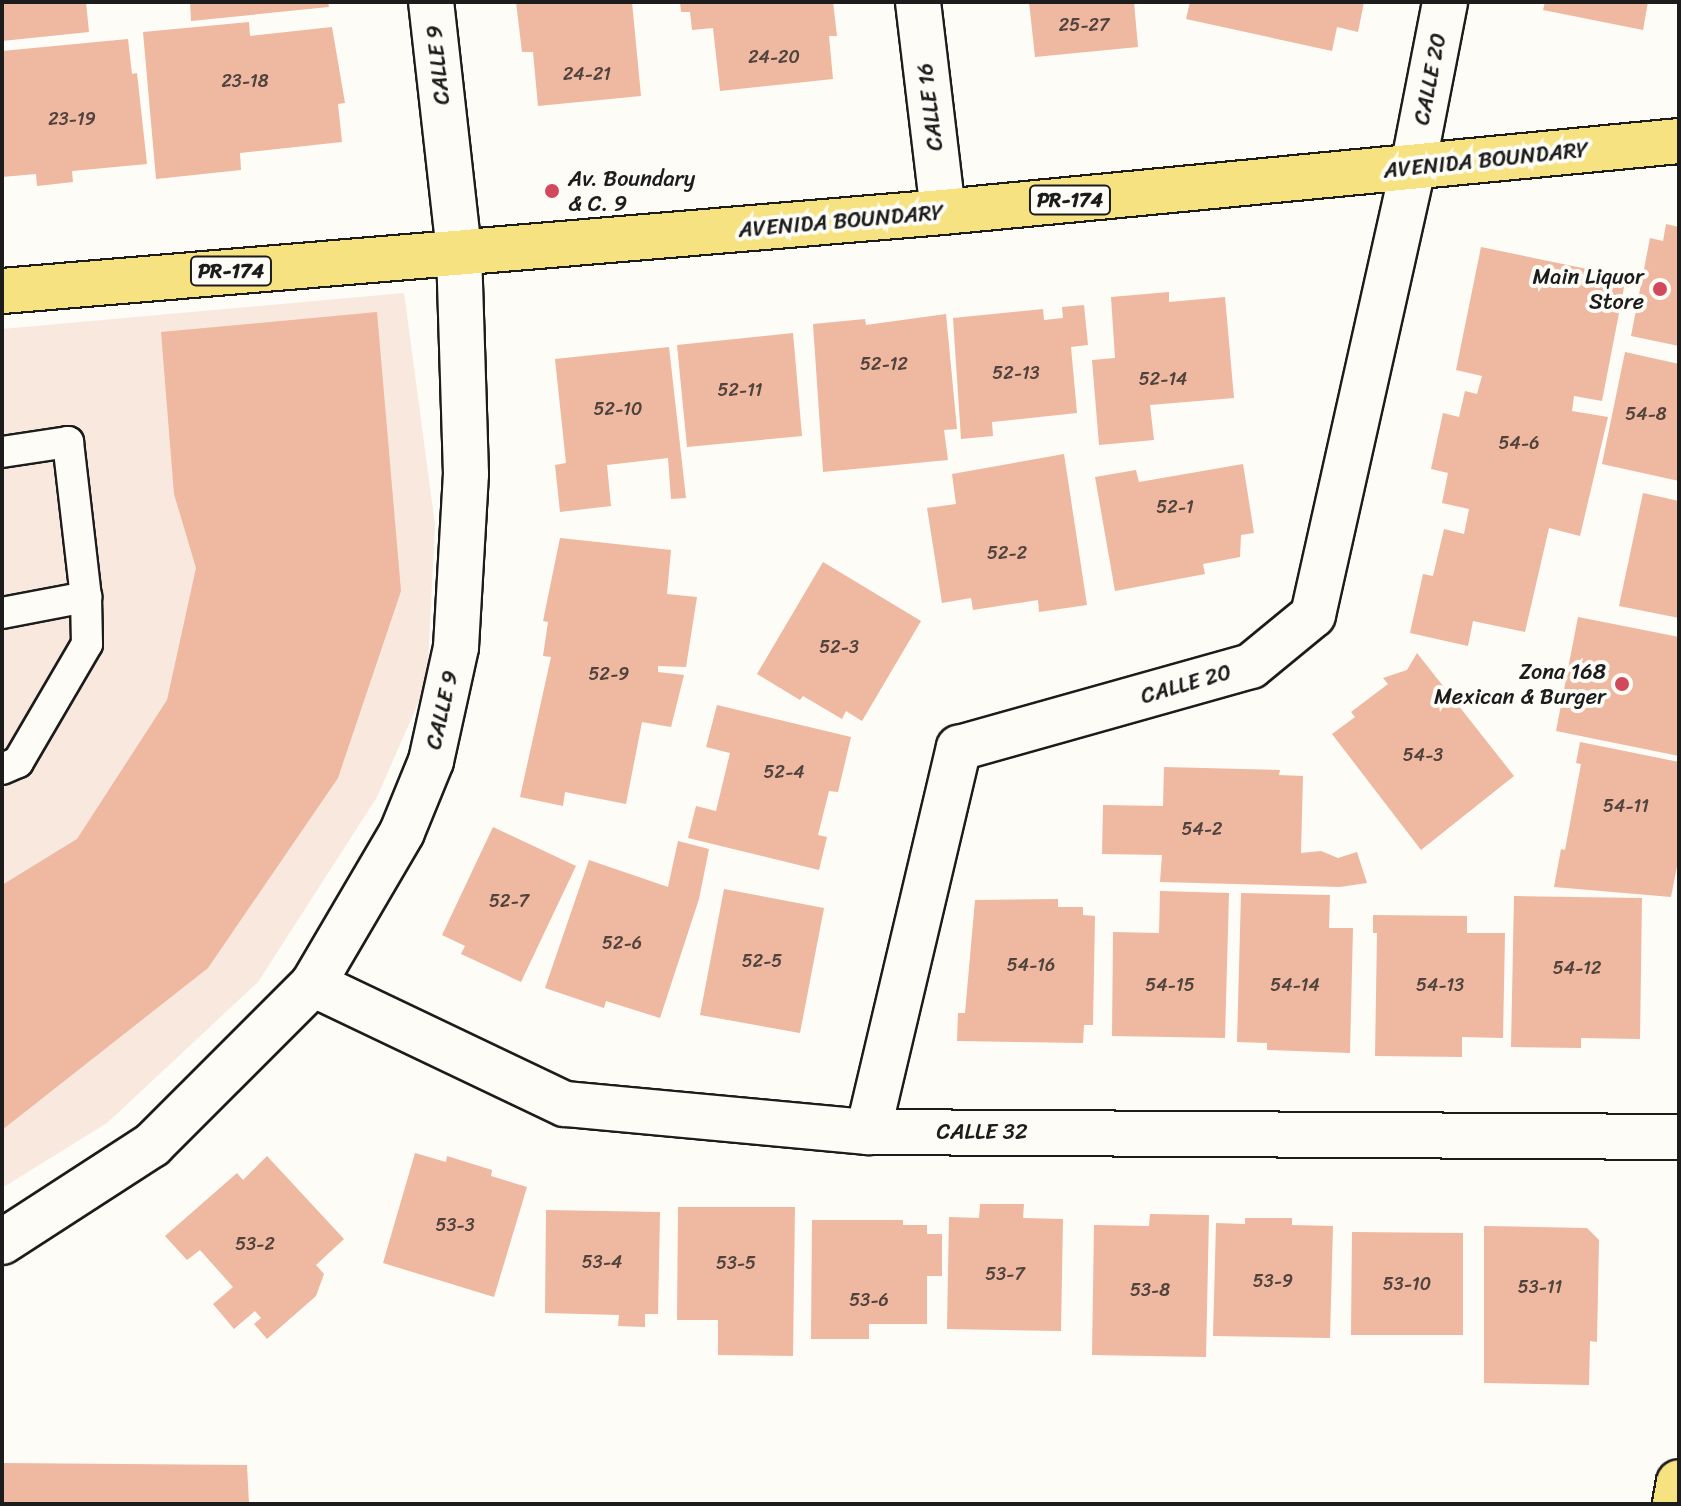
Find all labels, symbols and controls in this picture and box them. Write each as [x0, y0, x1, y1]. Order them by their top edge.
house number: 25-27 [1059, 14, 1109, 36]
street label: CALLE 9 [421, 24, 455, 106]
street label: CALLE 20 [1408, 31, 1452, 127]
house number: 24-20 [748, 46, 800, 68]
street label: CALLE 16 [912, 62, 948, 152]
house number: 24-21 [563, 63, 611, 85]
house number: 23-18 [221, 70, 269, 92]
house number: 23-19 [48, 108, 96, 130]
street label: AVENIDA BOUNDARY [1382, 136, 1590, 184]
place label: Av. Boundary & C. 9 [568, 165, 695, 216]
marker: Av. Boundary & C. 9 [543, 182, 561, 200]
road number: PR-174 [1028, 184, 1112, 216]
street label: AVENIDA BOUNDARY [737, 199, 945, 243]
road number: PR-174 [189, 255, 273, 287]
place label: Main Liquor Store [1533, 263, 1644, 314]
marker: Main Liquor Store [1651, 280, 1669, 298]
house number: 52-12 [860, 353, 908, 375]
house number: 52-13 [992, 362, 1040, 384]
house number: 52-14 [1139, 368, 1187, 390]
house number: 52-11 [717, 379, 763, 401]
house number: 52-10 [594, 398, 642, 420]
house number: 54-8 [1625, 403, 1667, 425]
house number: 54-6 [1499, 432, 1539, 454]
house number: 52-1 [1156, 496, 1194, 518]
house number: 52-2 [987, 542, 1027, 564]
house number: 52-3 [819, 636, 859, 658]
street label: CALLE 20 [1138, 658, 1234, 710]
place label: Zona 168 Mexican & Burger [1434, 658, 1606, 710]
house number: 52-9 [589, 663, 629, 685]
street label: CALLE 9 [420, 668, 464, 752]
marker: Zona 168 Mexican & Burger [1613, 675, 1631, 693]
house number: 54-3 [1403, 744, 1443, 766]
house number: 52-4 [764, 761, 804, 783]
house number: 54-11 [1603, 795, 1649, 817]
house number: 54-2 [1182, 818, 1222, 840]
house number: 52-7 [489, 890, 529, 912]
house number: 52-6 [602, 932, 642, 954]
house number: 52-5 [742, 950, 782, 972]
house number: 54-16 [1007, 954, 1055, 976]
house number: 54-12 [1553, 957, 1601, 979]
house number: 54-15 [1145, 974, 1195, 996]
house number: 54-14 [1270, 974, 1320, 996]
house number: 54-13 [1416, 974, 1464, 996]
street label: CALLE 32 [936, 1119, 1028, 1145]
house number: 53-3 [435, 1214, 475, 1236]
house number: 53-2 [235, 1233, 275, 1255]
house number: 53-4 [582, 1251, 622, 1273]
house number: 53-5 [716, 1252, 756, 1274]
house number: 53-7 [985, 1263, 1025, 1285]
house number: 53-9 [1253, 1270, 1293, 1292]
house number: 53-10 [1383, 1273, 1431, 1295]
house number: 53-11 [1518, 1276, 1562, 1298]
house number: 53-8 [1130, 1279, 1170, 1301]
house number: 53-6 [849, 1289, 889, 1311]

